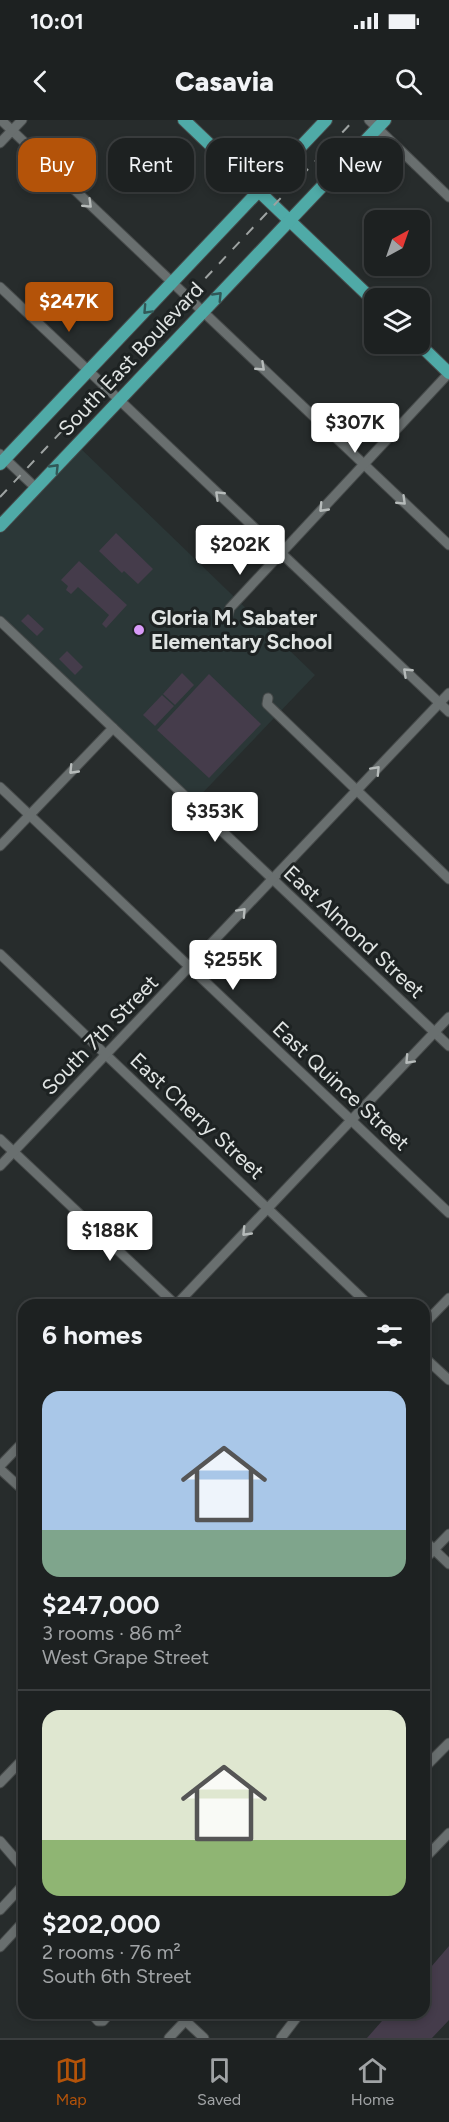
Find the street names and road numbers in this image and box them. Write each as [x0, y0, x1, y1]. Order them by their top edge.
street label: South East Boulevard [53, 277, 208, 441]
street label: East Almond Street [279, 860, 430, 1003]
street label: South 7th Street [36, 970, 163, 1100]
street label: East Quince Street [268, 1016, 415, 1155]
street label: East Cherry Street [125, 1047, 269, 1184]

